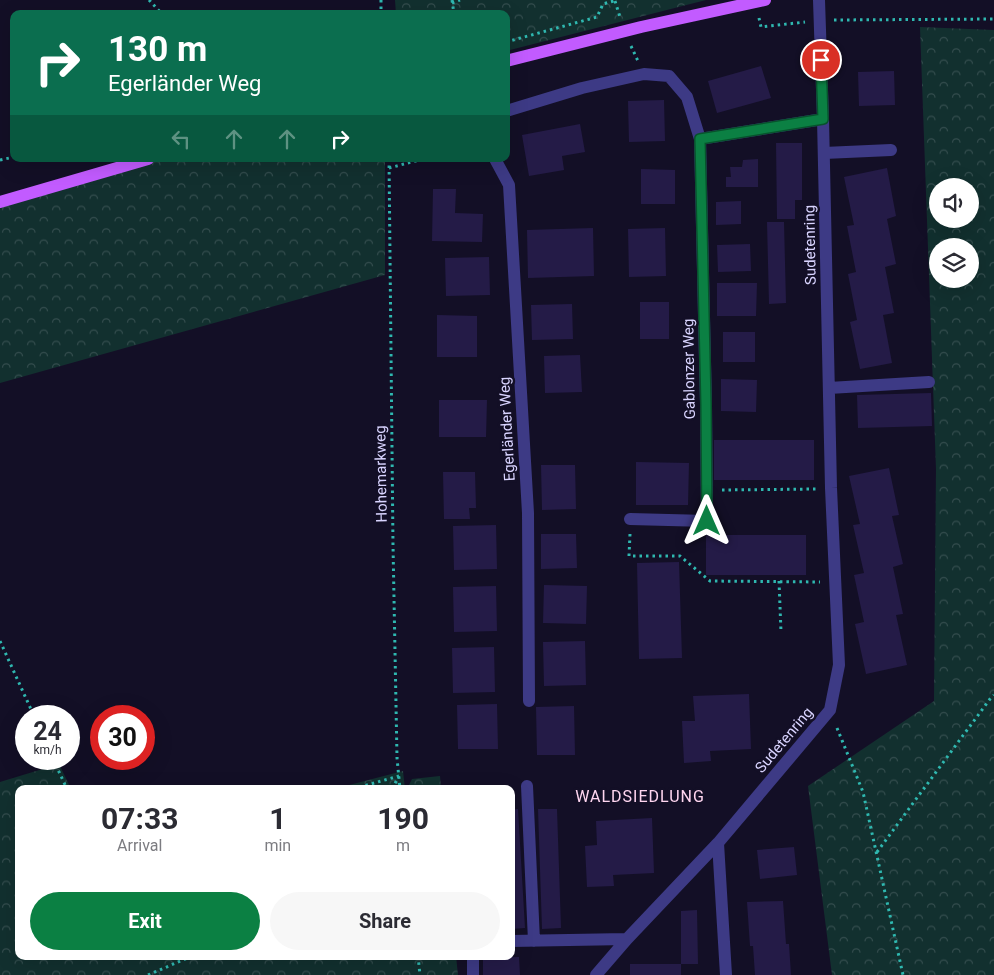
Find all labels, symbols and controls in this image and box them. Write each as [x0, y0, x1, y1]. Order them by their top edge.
text: 130 m [108, 29, 207, 70]
icon: right [25, 30, 90, 95]
pin [800, 39, 842, 81]
icon: arrive [807, 46, 835, 74]
text: Egerländer Weg [108, 71, 261, 96]
icon: left [167, 125, 195, 153]
icon: ahead [220, 125, 248, 153]
icon: ahead [273, 125, 301, 153]
icon: right [326, 125, 354, 153]
map controls [929, 178, 979, 288]
button: sound [929, 178, 979, 228]
street label: Sudetenring [800, 205, 820, 285]
button: layers [929, 238, 979, 288]
street label: Gablonzer Weg [679, 318, 699, 420]
street label: Egerländer Weg [495, 376, 519, 482]
street label: Hohemarkweg [371, 425, 391, 523]
position arrow [680, 494, 732, 546]
street label: Sudetenring [751, 704, 817, 776]
speed limit sign: 30 [90, 705, 155, 770]
text: 24 [33, 717, 62, 746]
text: km/h [33, 743, 62, 757]
district label: WALDSIEDLUNG [575, 787, 705, 806]
text: 07:33 [101, 801, 178, 836]
text: 1 [269, 801, 286, 836]
text: 190 [377, 801, 429, 836]
text: Arrival [117, 836, 162, 855]
text: min [264, 836, 291, 855]
text: m [396, 836, 410, 855]
button: Exit [30, 892, 260, 950]
button: Share [270, 892, 500, 950]

